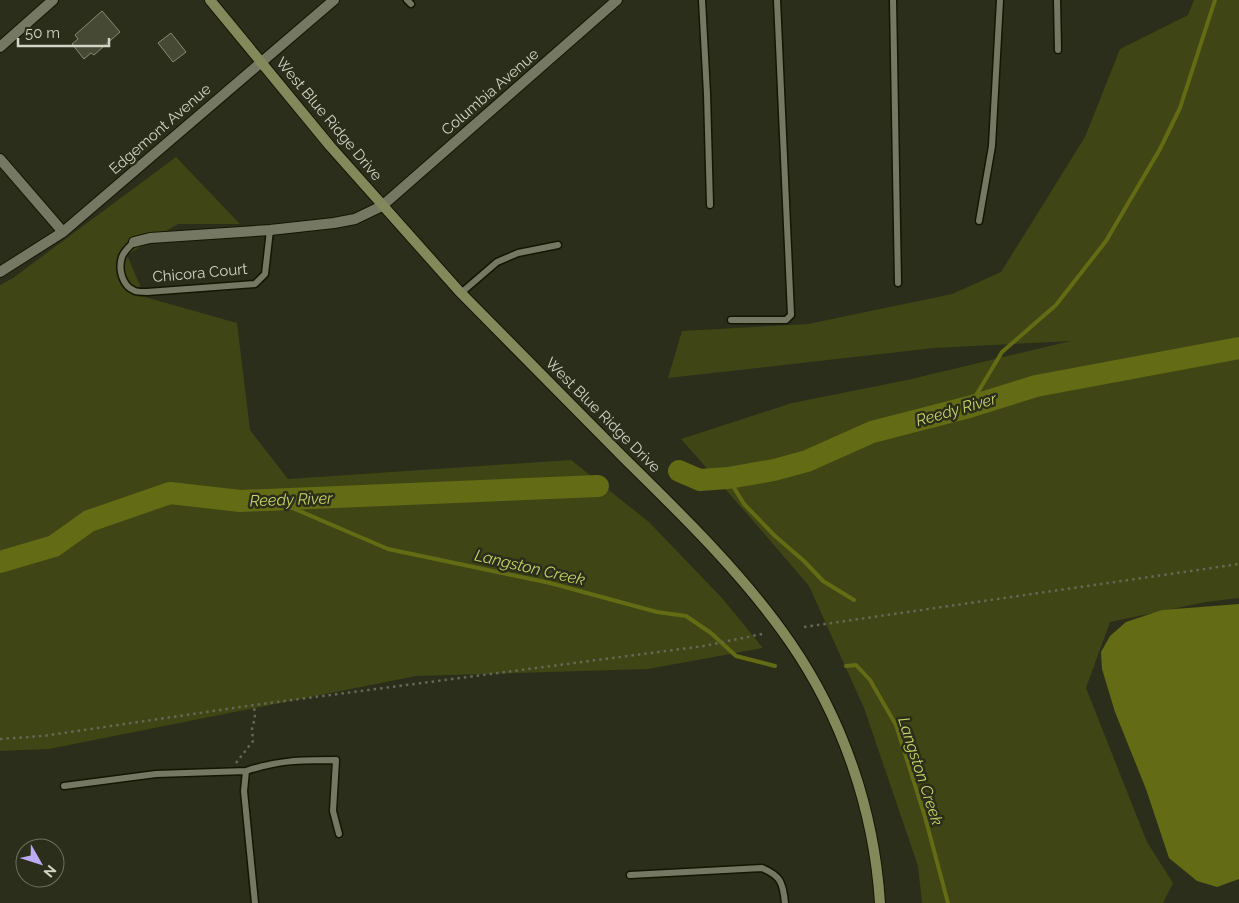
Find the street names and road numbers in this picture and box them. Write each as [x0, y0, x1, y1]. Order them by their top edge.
street label: Columbia Avenue [438, 45, 542, 139]
street label: West Blue Ridge Drive [272, 54, 386, 184]
street label: Edgemont Avenue [106, 80, 215, 178]
street label: Chicora Court [152, 260, 248, 286]
street label: West Blue Ridge Drive [542, 354, 664, 476]

